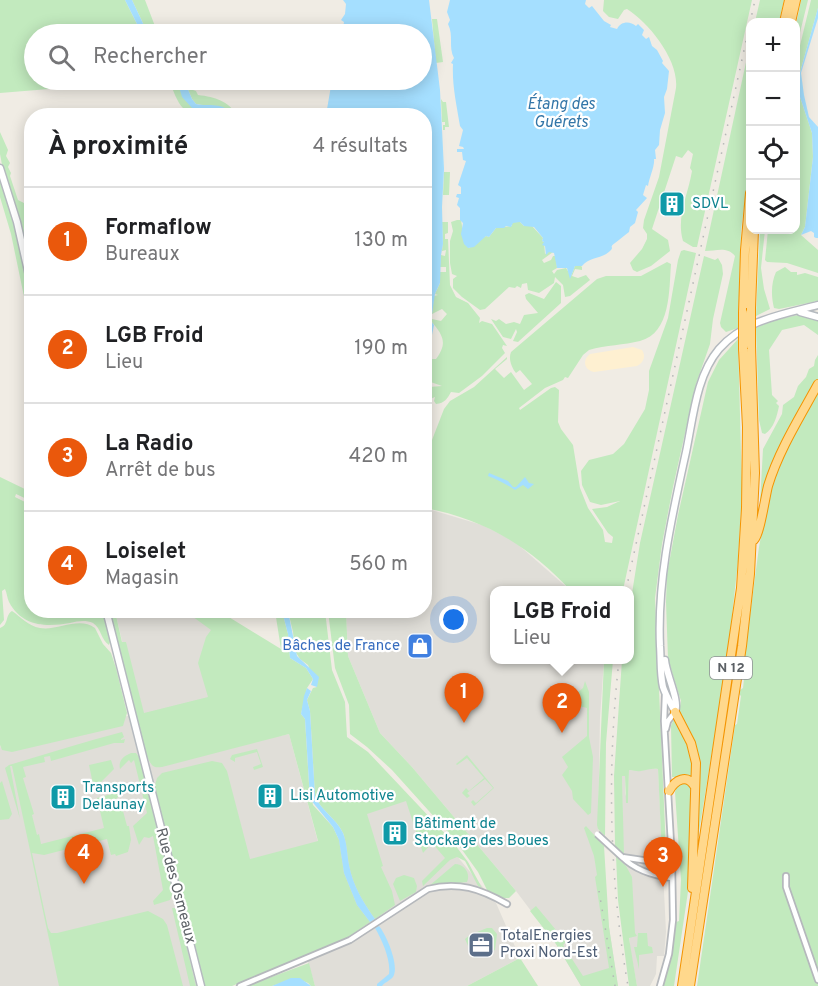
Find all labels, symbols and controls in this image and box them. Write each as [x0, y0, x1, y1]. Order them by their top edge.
map controls [746, 18, 800, 234]
button: + [746, 18, 800, 72]
search box [24, 24, 432, 90]
icon: search [45, 41, 78, 74]
text: Rechercher [93, 44, 207, 71]
button: − [746, 72, 800, 126]
water label: Étang des Guérets [527, 93, 596, 133]
button: locate [746, 126, 800, 180]
text: À proximité [48, 131, 188, 164]
text: 4 résultats [313, 134, 408, 160]
button: layers [746, 180, 800, 234]
building icon: SDVL [657, 189, 687, 219]
place label: SDVL [692, 195, 728, 214]
text: Formaflow [105, 215, 212, 242]
text: 1 [64, 228, 72, 254]
text: 130 m [354, 228, 408, 254]
text: Bureaux [105, 242, 180, 268]
text: LGB Froid [105, 323, 204, 350]
text: 2 [61, 336, 74, 362]
text: 190 m [354, 336, 408, 362]
text: Lieu [105, 350, 143, 376]
text: La Radio [105, 431, 194, 458]
text: 3 [62, 444, 74, 470]
text: 420 m [349, 444, 408, 470]
text: Arrêt de bus [105, 458, 216, 484]
text: Loiselet [105, 539, 186, 566]
text: 4 [61, 552, 74, 578]
text: 560 m [349, 552, 408, 578]
text: Magasin [105, 566, 179, 592]
popup [490, 586, 634, 664]
text: LGB Froid [513, 599, 611, 626]
your location [439, 605, 468, 634]
text: Lieu [513, 626, 551, 652]
shop icon: Bâches de France [405, 631, 435, 661]
place label: Bâches de France [282, 637, 400, 656]
road number: N 12 [710, 657, 752, 679]
pin: 1 [444, 674, 484, 723]
pin: 2 [542, 684, 582, 733]
place label: Transports Delaunay [82, 779, 154, 815]
building icon: Lisi Automotive [255, 781, 285, 811]
building icon: Transports Delaunay [48, 782, 78, 812]
place label: Lisi Automotive [290, 787, 394, 806]
place label: Bâtiment de Stockage des Boues [414, 815, 549, 851]
building icon: Bâtiment de Stockage des Boues [380, 818, 410, 848]
street label: Rue des Osmeaux [150, 826, 200, 946]
pin: 4 [64, 834, 104, 884]
pin: 3 [644, 838, 682, 887]
place label: TotalEnergies Proxi Nord-Est [500, 927, 598, 963]
office icon: TotalEnergies Proxi Nord-Est [466, 930, 496, 960]

